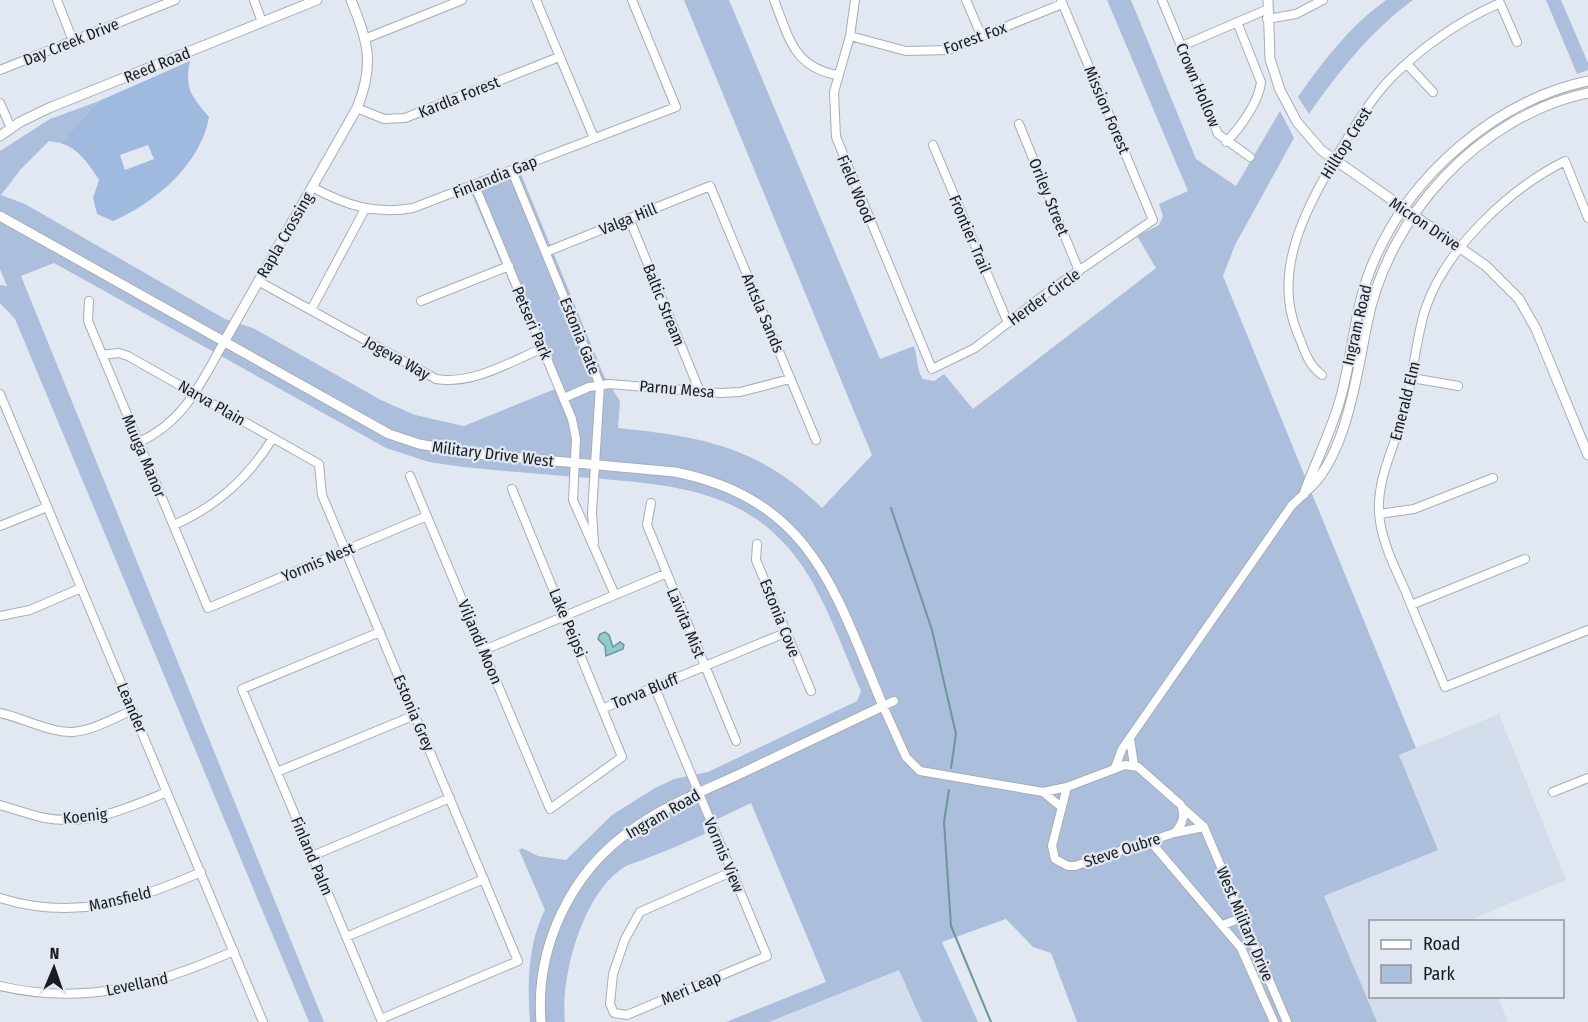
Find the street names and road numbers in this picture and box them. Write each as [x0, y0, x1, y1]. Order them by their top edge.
street label: Day Creek Drive [20, 14, 122, 70]
street label: Forest Fox [941, 18, 1009, 58]
street label: Crown Hollow [1172, 40, 1224, 130]
street label: Reed Road [121, 43, 193, 87]
street label: Mission Forest [1080, 63, 1134, 157]
street label: Kardla Forest [416, 72, 503, 122]
street label: Hilltop Crest [1317, 103, 1376, 182]
street label: Finlandia Gap [450, 152, 540, 202]
street label: Field Wood [833, 152, 879, 226]
street label: Oriley Street [1025, 155, 1073, 239]
street label: Rapla Crossing [253, 188, 317, 281]
street label: Frontier Trail [945, 192, 995, 276]
street label: Micron Drive [1386, 193, 1464, 255]
street label: Valga Hill [596, 199, 660, 239]
street label: Baltic Stream [639, 261, 689, 349]
street label: Herder Circle [1004, 264, 1084, 330]
street label: Antsla Sands [738, 270, 788, 356]
street label: Ingram Road [1338, 283, 1376, 367]
street label: Petseri Park [508, 284, 556, 363]
street label: Estonia Gate [556, 295, 604, 377]
street label: Jogeva Way [361, 332, 434, 384]
street label: Emerald Elm [1386, 360, 1424, 442]
street label: Narva Plain [175, 376, 249, 430]
street label: Parnu Mesa [639, 376, 716, 402]
street label: Muuga Manor [118, 412, 170, 501]
street label: Military Drive West [431, 437, 556, 471]
street label: Yormis Nest [279, 538, 358, 586]
street label: Estonia Cove [756, 576, 804, 660]
street label: Laivita Mist [663, 585, 710, 662]
street label: Lake Peipsi [545, 586, 591, 660]
street label: Viljandi Moon [454, 597, 506, 687]
street label: Torva Bluff [609, 669, 682, 713]
street label: Estonia Grey [389, 672, 439, 755]
street label: Leander [113, 680, 151, 736]
street label: Ingram Road [623, 785, 703, 843]
street label: Koenig [62, 804, 109, 828]
street label: Finland Palm [287, 814, 337, 898]
street label: Vormis View [700, 815, 748, 896]
street label: Steve Oubre [1081, 829, 1163, 871]
street label: West Military Drive [1212, 864, 1278, 984]
street label: Mansfield [87, 883, 153, 915]
street label: Meri Leap [658, 967, 724, 1009]
street label: Levelland [104, 968, 170, 1000]

